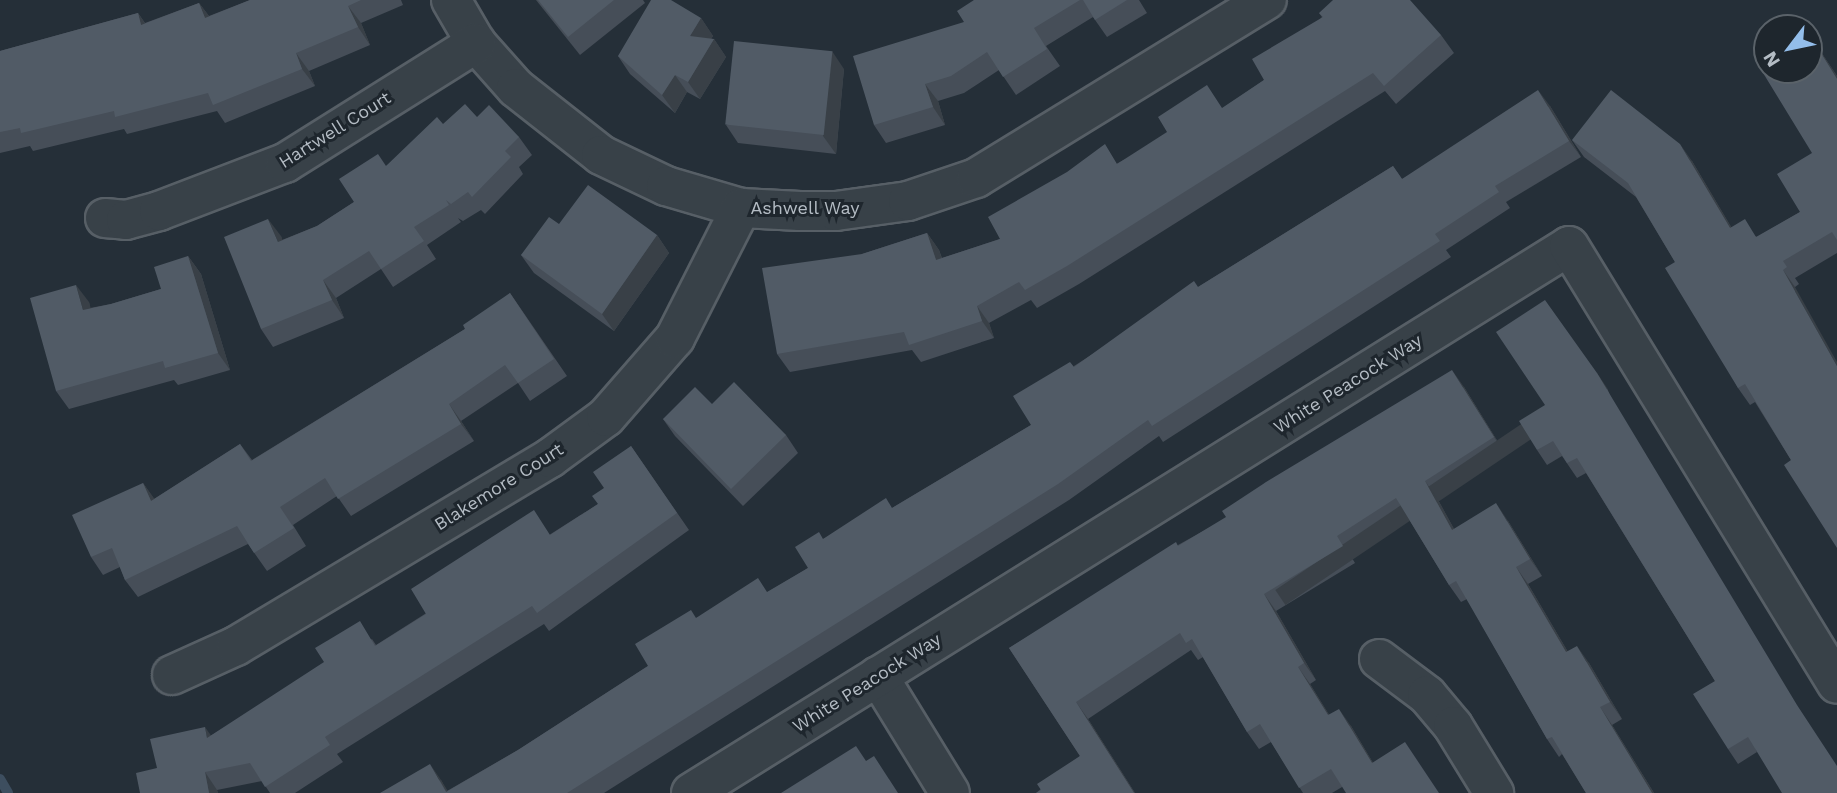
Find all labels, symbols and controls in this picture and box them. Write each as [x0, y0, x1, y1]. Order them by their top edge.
north arrow [1753, 14, 1823, 84]
text: N [1758, 47, 1785, 71]
street label: Hartwell Court [275, 87, 395, 173]
street label: Ashwell Way [750, 197, 860, 219]
street label: White Peacock Way [1270, 329, 1426, 439]
street label: Blakemore Court [431, 439, 567, 535]
street label: White Peacock Way [789, 628, 945, 738]

